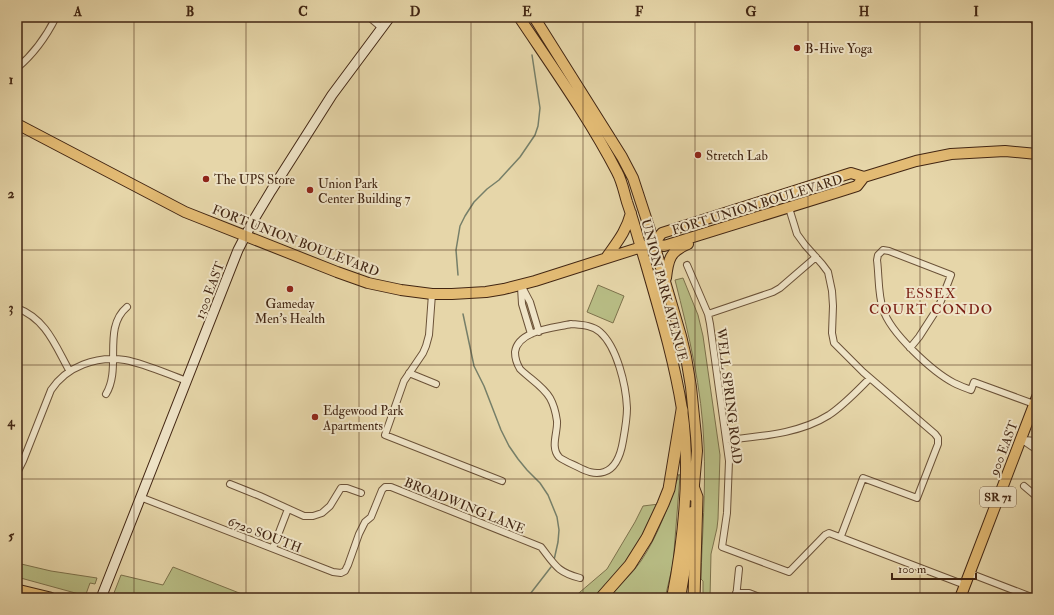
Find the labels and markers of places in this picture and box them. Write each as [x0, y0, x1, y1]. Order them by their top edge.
place label: B-Hive Yoga [805, 41, 873, 57]
marker: B-Hive Yoga [792, 43, 802, 53]
place label: Stretch Lab [706, 148, 768, 164]
marker: Stretch Lab [693, 150, 703, 160]
place label: The UPS Store [214, 172, 296, 188]
marker: The UPS Store [201, 174, 211, 184]
place label: Union Park Center Building 7 [318, 176, 410, 207]
marker: Union Park Center Building 7 [305, 185, 315, 195]
marker: Gameday Men's Health [285, 284, 295, 294]
place label: Gameday Men's Health [255, 296, 325, 327]
place label: Edgewood Park Apartments [322, 403, 405, 435]
marker: Edgewood Park Apartments [310, 412, 320, 422]

